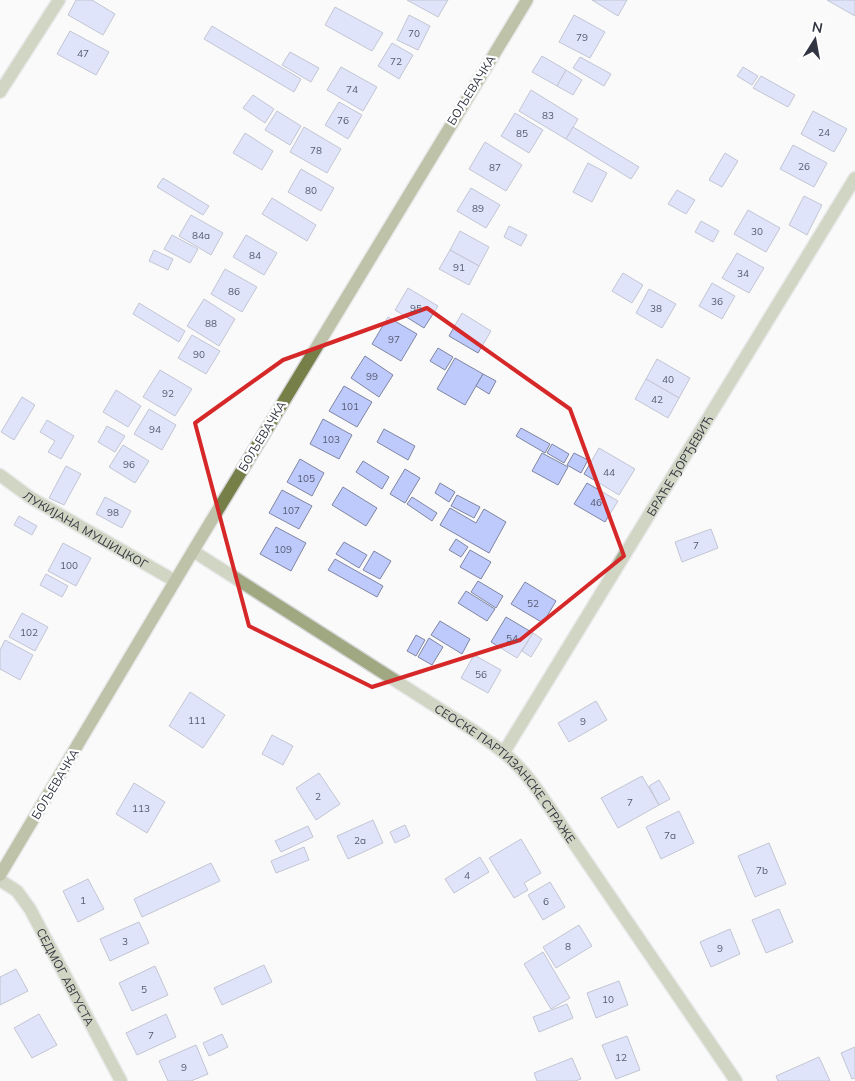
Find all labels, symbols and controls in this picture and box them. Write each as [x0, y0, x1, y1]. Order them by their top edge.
north arrow [790, 15, 840, 65]
text: N [811, 17, 824, 37]
house number: 70 [408, 27, 420, 40]
house number: 79 [576, 31, 588, 44]
house number: 47 [77, 47, 89, 60]
street label: БОЉЕВАЧКА [444, 52, 499, 128]
house number: 72 [390, 55, 402, 68]
house number: 74 [346, 83, 358, 96]
house number: 83 [542, 109, 554, 122]
house number: 76 [337, 114, 349, 127]
house number: 24 [818, 126, 830, 139]
house number: 85 [516, 127, 528, 140]
house number: 78 [310, 144, 322, 157]
house number: 26 [798, 160, 810, 173]
house number: 87 [489, 161, 501, 174]
house number: 80 [305, 184, 317, 197]
house number: 89 [472, 202, 484, 215]
house number: 30 [751, 225, 763, 238]
house number: 84a [192, 229, 210, 242]
house number: 84 [249, 249, 261, 262]
house number: 91 [453, 261, 465, 274]
house number: 34 [737, 267, 749, 280]
house number: 86 [228, 285, 240, 298]
house number: 36 [711, 295, 723, 308]
house number: 95 [410, 302, 422, 315]
house number: 38 [650, 302, 662, 315]
house number: 88 [205, 317, 217, 330]
house number: 97 [388, 333, 400, 346]
house number: 90 [193, 348, 205, 361]
house number: 99 [366, 370, 378, 383]
house number: 40 [662, 373, 674, 386]
house number: 92 [162, 387, 174, 400]
house number: 42 [651, 393, 663, 406]
street label: БОЉЕВАЧКА [235, 398, 289, 474]
house number: 101 [341, 400, 359, 413]
street label: БРАЋЕ ЂОРЂЕВИЋ [643, 412, 716, 518]
house number: 94 [149, 423, 161, 436]
house number: 103 [322, 433, 340, 446]
house number: 96 [123, 458, 135, 471]
house number: 44 [603, 466, 615, 479]
house number: 105 [297, 472, 315, 485]
street label: ЛУКИЈАНА МУШИЦКОГ [21, 488, 151, 572]
house number: 46 [590, 496, 602, 509]
house number: 107 [282, 504, 300, 517]
house number: 98 [107, 506, 119, 519]
house number: 7 [693, 539, 699, 552]
house number: 109 [274, 543, 292, 556]
house number: 100 [60, 559, 78, 572]
house number: 52 [527, 597, 539, 610]
house number: 102 [20, 626, 38, 639]
house number: 54 [506, 632, 518, 645]
house number: 56 [475, 668, 487, 681]
street label: СЕОСКЕ ПАРТИЗАНСКЕ СТРАЖЕ [432, 700, 579, 846]
house number: 111 [188, 714, 206, 727]
house number: 9 [580, 715, 586, 728]
street label: БОЉЕВАЧКА [28, 746, 82, 822]
house number: 2 [315, 790, 321, 803]
house number: 7 [627, 796, 633, 809]
house number: 113 [132, 802, 150, 815]
house number: 7a [664, 829, 676, 842]
house number: 2a [354, 834, 366, 847]
house number: 7b [756, 864, 768, 877]
house number: 4 [464, 869, 470, 882]
house number: 1 [80, 894, 86, 907]
house number: 6 [543, 895, 549, 908]
street label: СЕДМОГ АВГУСТА [34, 925, 98, 1028]
house number: 3 [122, 935, 128, 948]
house number: 8 [565, 940, 571, 953]
house number: 9 [717, 942, 723, 955]
house number: 5 [141, 983, 147, 996]
house number: 10 [602, 993, 614, 1006]
house number: 7 [148, 1029, 154, 1042]
house number: 12 [615, 1051, 627, 1064]
house number: 9 [181, 1061, 187, 1074]

